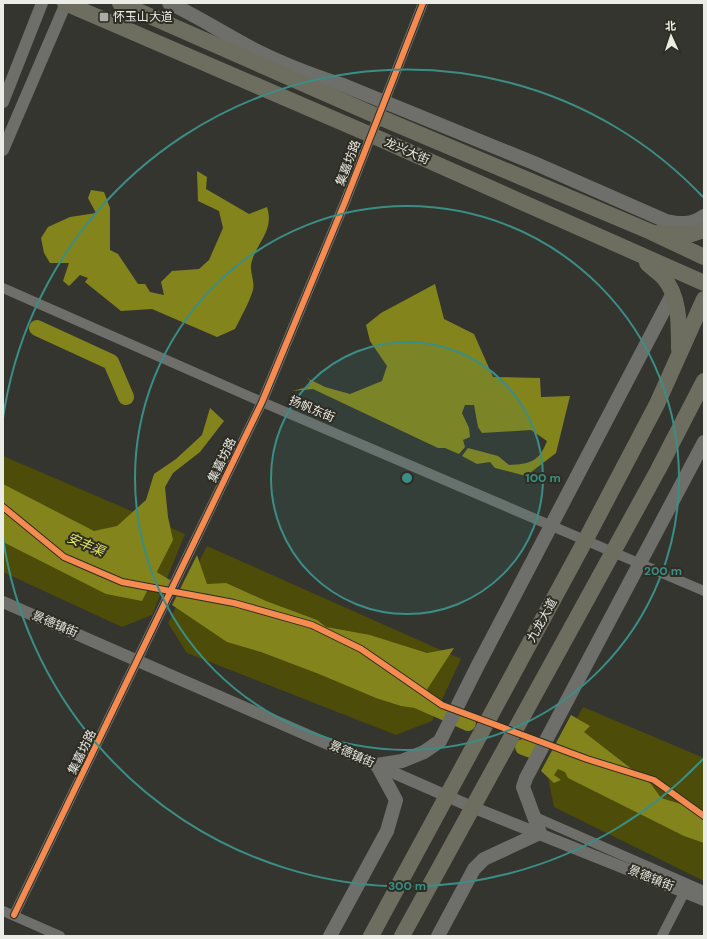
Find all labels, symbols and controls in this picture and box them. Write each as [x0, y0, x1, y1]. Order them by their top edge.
place label: 怀玉山大道 [113, 9, 173, 25]
marker: 怀玉山大道 [98, 11, 110, 23]
north arrow [651, 16, 691, 56]
text: 北 [665, 19, 676, 33]
street label: 龙兴大街 [382, 134, 432, 168]
street label: 集嘉坊路 [332, 138, 364, 188]
street label: 扬帆东街 [287, 392, 337, 426]
street label: 集嘉坊路 [204, 435, 240, 485]
text: 100 m [525, 470, 561, 486]
centre of rings [400, 471, 414, 485]
water label: 安丰渠 [65, 529, 109, 561]
text: 200 m [644, 563, 682, 579]
street label: 九龙大道 [523, 595, 561, 645]
street label: 景德镇街 [30, 607, 80, 641]
street label: 集嘉坊路 [64, 727, 100, 777]
street label: 景德镇街 [327, 737, 377, 771]
street label: 景德镇街 [626, 862, 676, 894]
text: 300 m [388, 878, 426, 894]

